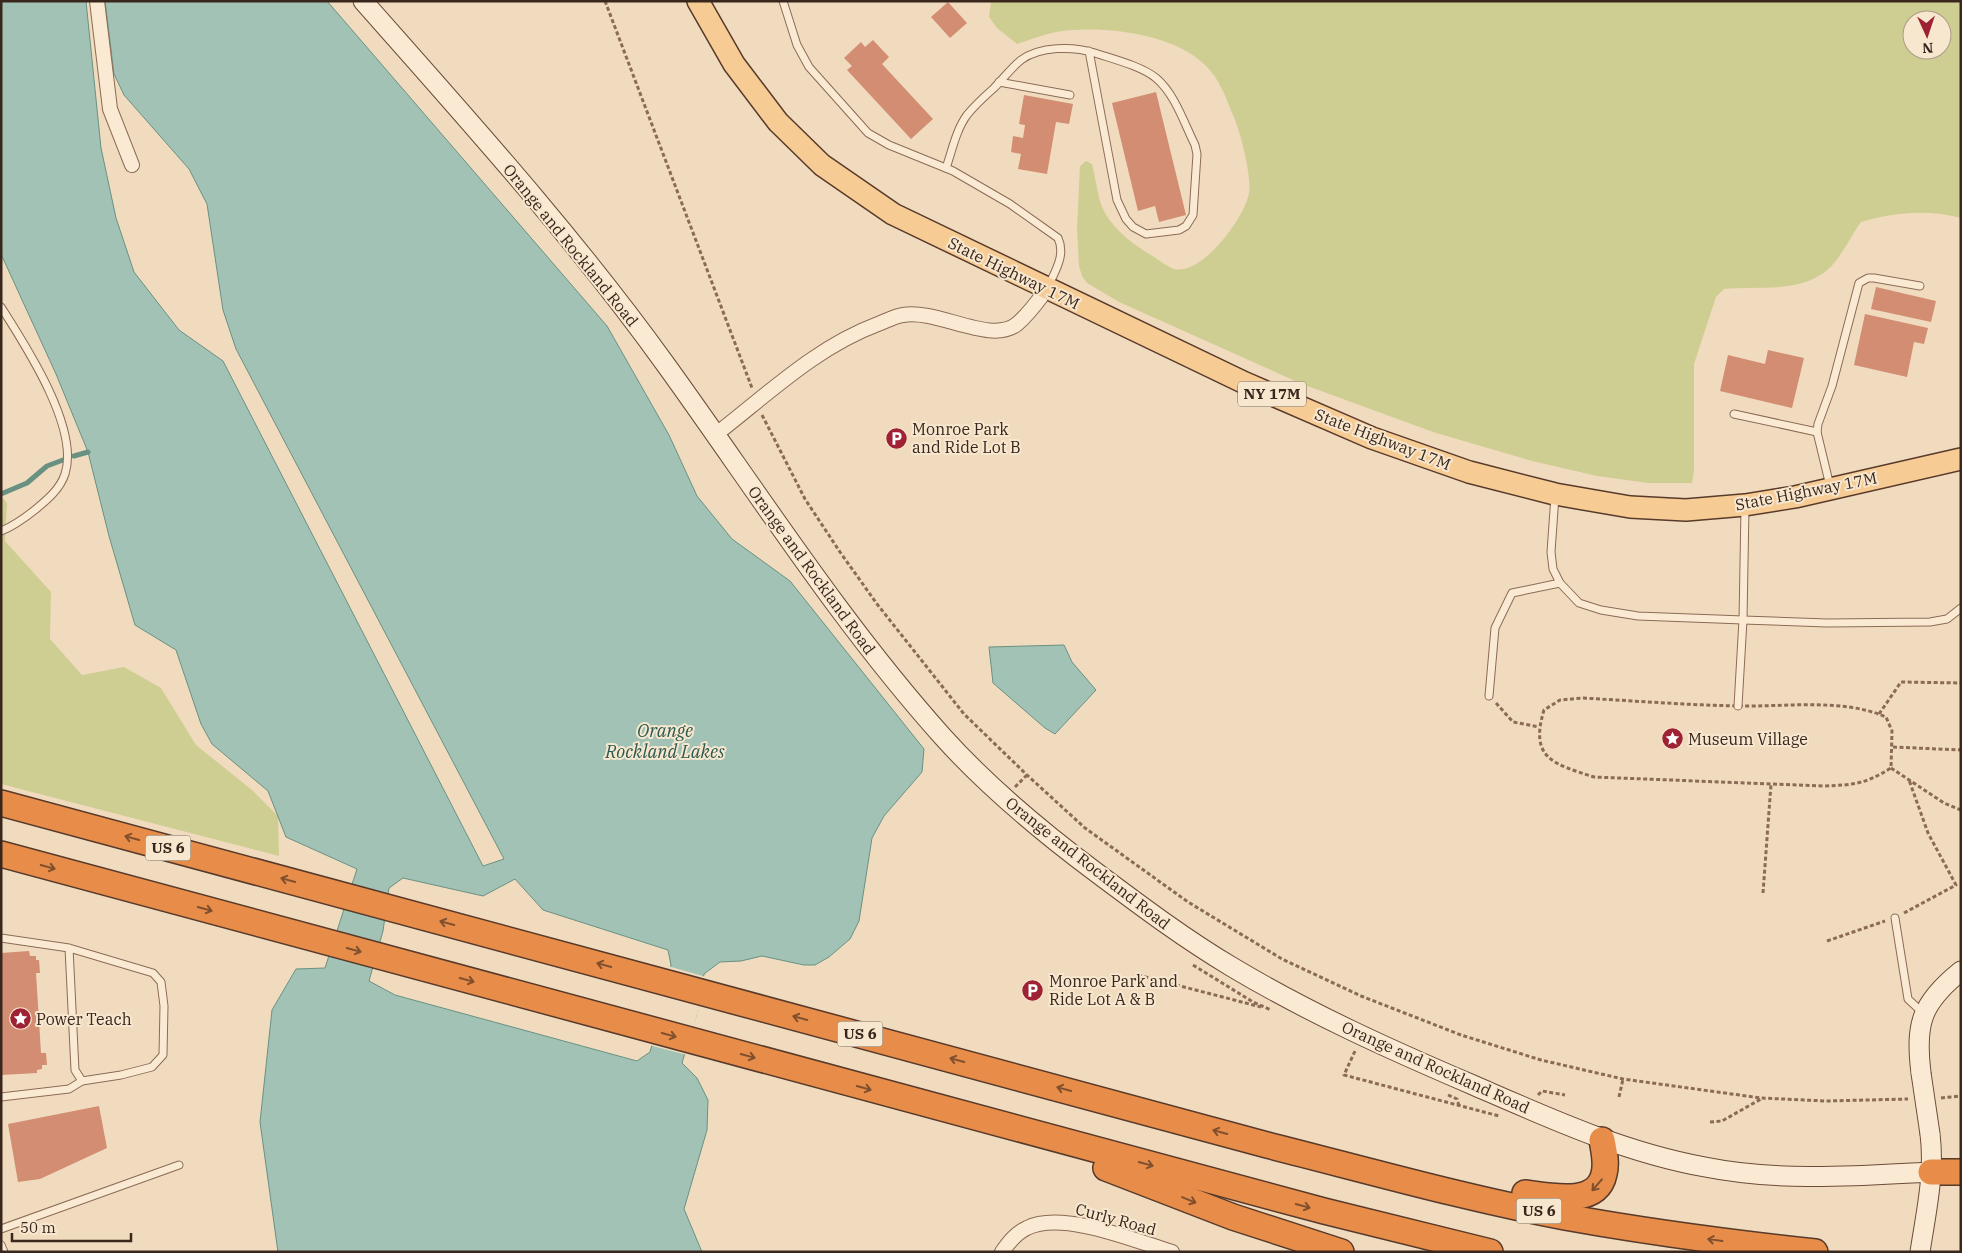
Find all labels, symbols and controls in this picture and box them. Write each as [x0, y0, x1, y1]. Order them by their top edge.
north arrow [1902, 10, 1952, 60]
text: N [1922, 39, 1934, 57]
street label: Orange and Rockland Road [499, 160, 643, 331]
street label: State Highway 17M [945, 232, 1083, 314]
road number: NY 17M [1238, 382, 1306, 406]
street label: State Highway 17M [1312, 404, 1454, 474]
place label: Monroe Park and Ride Lot B [912, 419, 1021, 457]
parking icon: Monroe Park and Ride Lot B [884, 426, 908, 450]
street label: State Highway 17M [1733, 467, 1879, 515]
street label: Orange and Rockland Road [744, 482, 880, 658]
water label: Orange Rockland Lakes [604, 719, 725, 763]
place icon: Museum Village [1660, 727, 1684, 751]
place label: Museum Village [1688, 729, 1808, 749]
street label: Orange and Rockland Road [1002, 792, 1175, 934]
one-way arrow [124, 833, 140, 842]
road number: US 6 [146, 836, 190, 860]
one-way arrow [40, 862, 56, 872]
one-way arrow [281, 875, 297, 884]
one-way arrow [197, 905, 213, 915]
one-way arrow [440, 917, 456, 927]
one-way arrow [346, 945, 362, 955]
one-way arrow [596, 960, 612, 969]
place label: Monroe Park and Ride Lot A & B [1049, 971, 1178, 1009]
one-way arrow [459, 976, 475, 986]
parking icon: Monroe Park and Ride Lot A & B [1021, 978, 1045, 1002]
place icon: Power Teach [8, 1007, 32, 1031]
place label: Power Teach [36, 1009, 132, 1029]
one-way arrow [793, 1012, 809, 1022]
street label: Orange and Rockland Road [1339, 1016, 1533, 1118]
road number: US 6 [838, 1022, 882, 1046]
one-way arrow [661, 1031, 677, 1040]
one-way arrow [740, 1052, 756, 1062]
one-way arrow [950, 1055, 966, 1064]
one-way arrow [855, 1083, 871, 1093]
one-way arrow [1056, 1084, 1072, 1093]
one-way arrow [1213, 1126, 1229, 1136]
one-way arrow [1138, 1159, 1154, 1169]
one-way arrow [1592, 1179, 1603, 1192]
one-way arrow [1181, 1196, 1196, 1206]
road number: US 6 [1516, 1198, 1562, 1224]
street label: Curly Road [1074, 1199, 1159, 1239]
one-way arrow [1294, 1202, 1310, 1211]
scale bar [12, 1210, 131, 1242]
text: 50 m [20, 1218, 56, 1237]
one-way arrow [1707, 1235, 1723, 1245]

